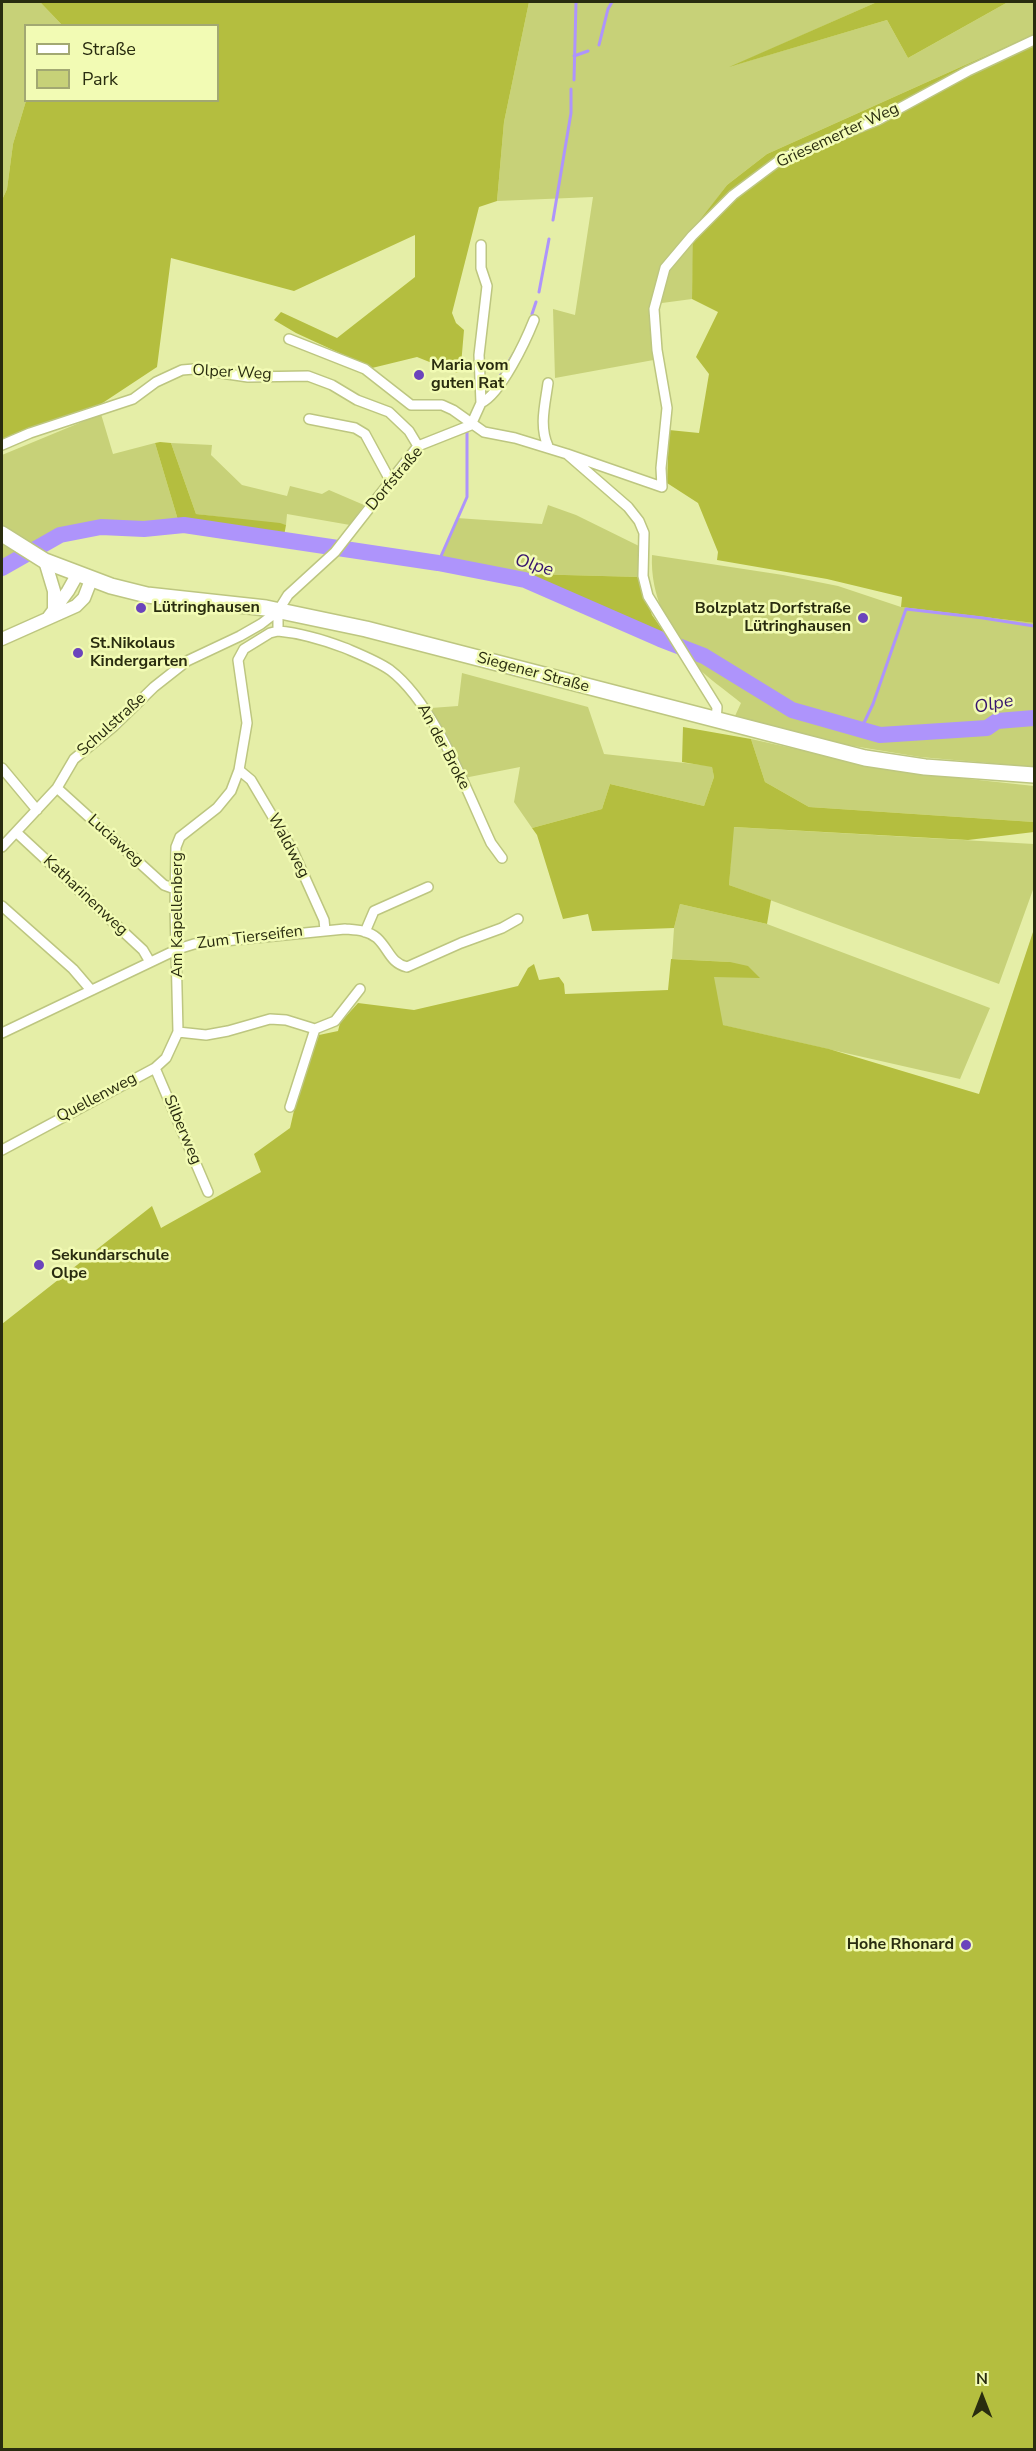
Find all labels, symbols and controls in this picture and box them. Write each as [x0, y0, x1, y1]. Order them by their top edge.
legend [24, 24, 219, 102]
text: Straße [82, 37, 136, 61]
text: Park [82, 67, 118, 91]
street label: Griesemerter Weg [774, 99, 902, 173]
place label: Maria vom guten Rat [431, 356, 509, 394]
street label: Olper Weg [192, 361, 272, 385]
marker: Maria vom guten Rat [412, 368, 426, 382]
street label: Dorfstraße [363, 443, 427, 515]
water label: Olpe [512, 550, 556, 582]
place label: Lütringhausen [153, 598, 260, 618]
place label: Bolzplatz Dorfstraße Lütringhausen [695, 599, 851, 637]
marker: Lütringhausen [134, 601, 148, 615]
marker: Bolzplatz Dorfstraße Lütringhausen [856, 611, 870, 625]
place label: St.Nikolaus Kindergarten [90, 634, 188, 672]
marker: St.Nikolaus Kindergarten [71, 646, 85, 660]
street label: Siegener Straße [475, 649, 591, 697]
street label: Schulstraße [74, 689, 150, 761]
water label: Olpe [973, 691, 1015, 719]
street label: An der Broke [412, 701, 474, 793]
street label: Waldweg [263, 810, 313, 882]
street label: Luciaweg [83, 811, 147, 871]
street label: Katharinenweg [39, 852, 131, 940]
street label: Am Kapellenberg [168, 852, 188, 978]
street label: Zum Tierseifen [196, 922, 304, 954]
street label: Quellenweg [54, 1069, 140, 1127]
street label: Silberweg [159, 1092, 205, 1168]
place label: Sekundarschule Olpe [51, 1246, 169, 1284]
marker: Sekundarschule Olpe [32, 1258, 46, 1272]
place label: Hohe Rhonard [847, 1935, 954, 1955]
marker: Hohe Rhonard [959, 1938, 973, 1952]
north arrow [952, 2367, 1012, 2427]
text: N [976, 2368, 988, 2390]

